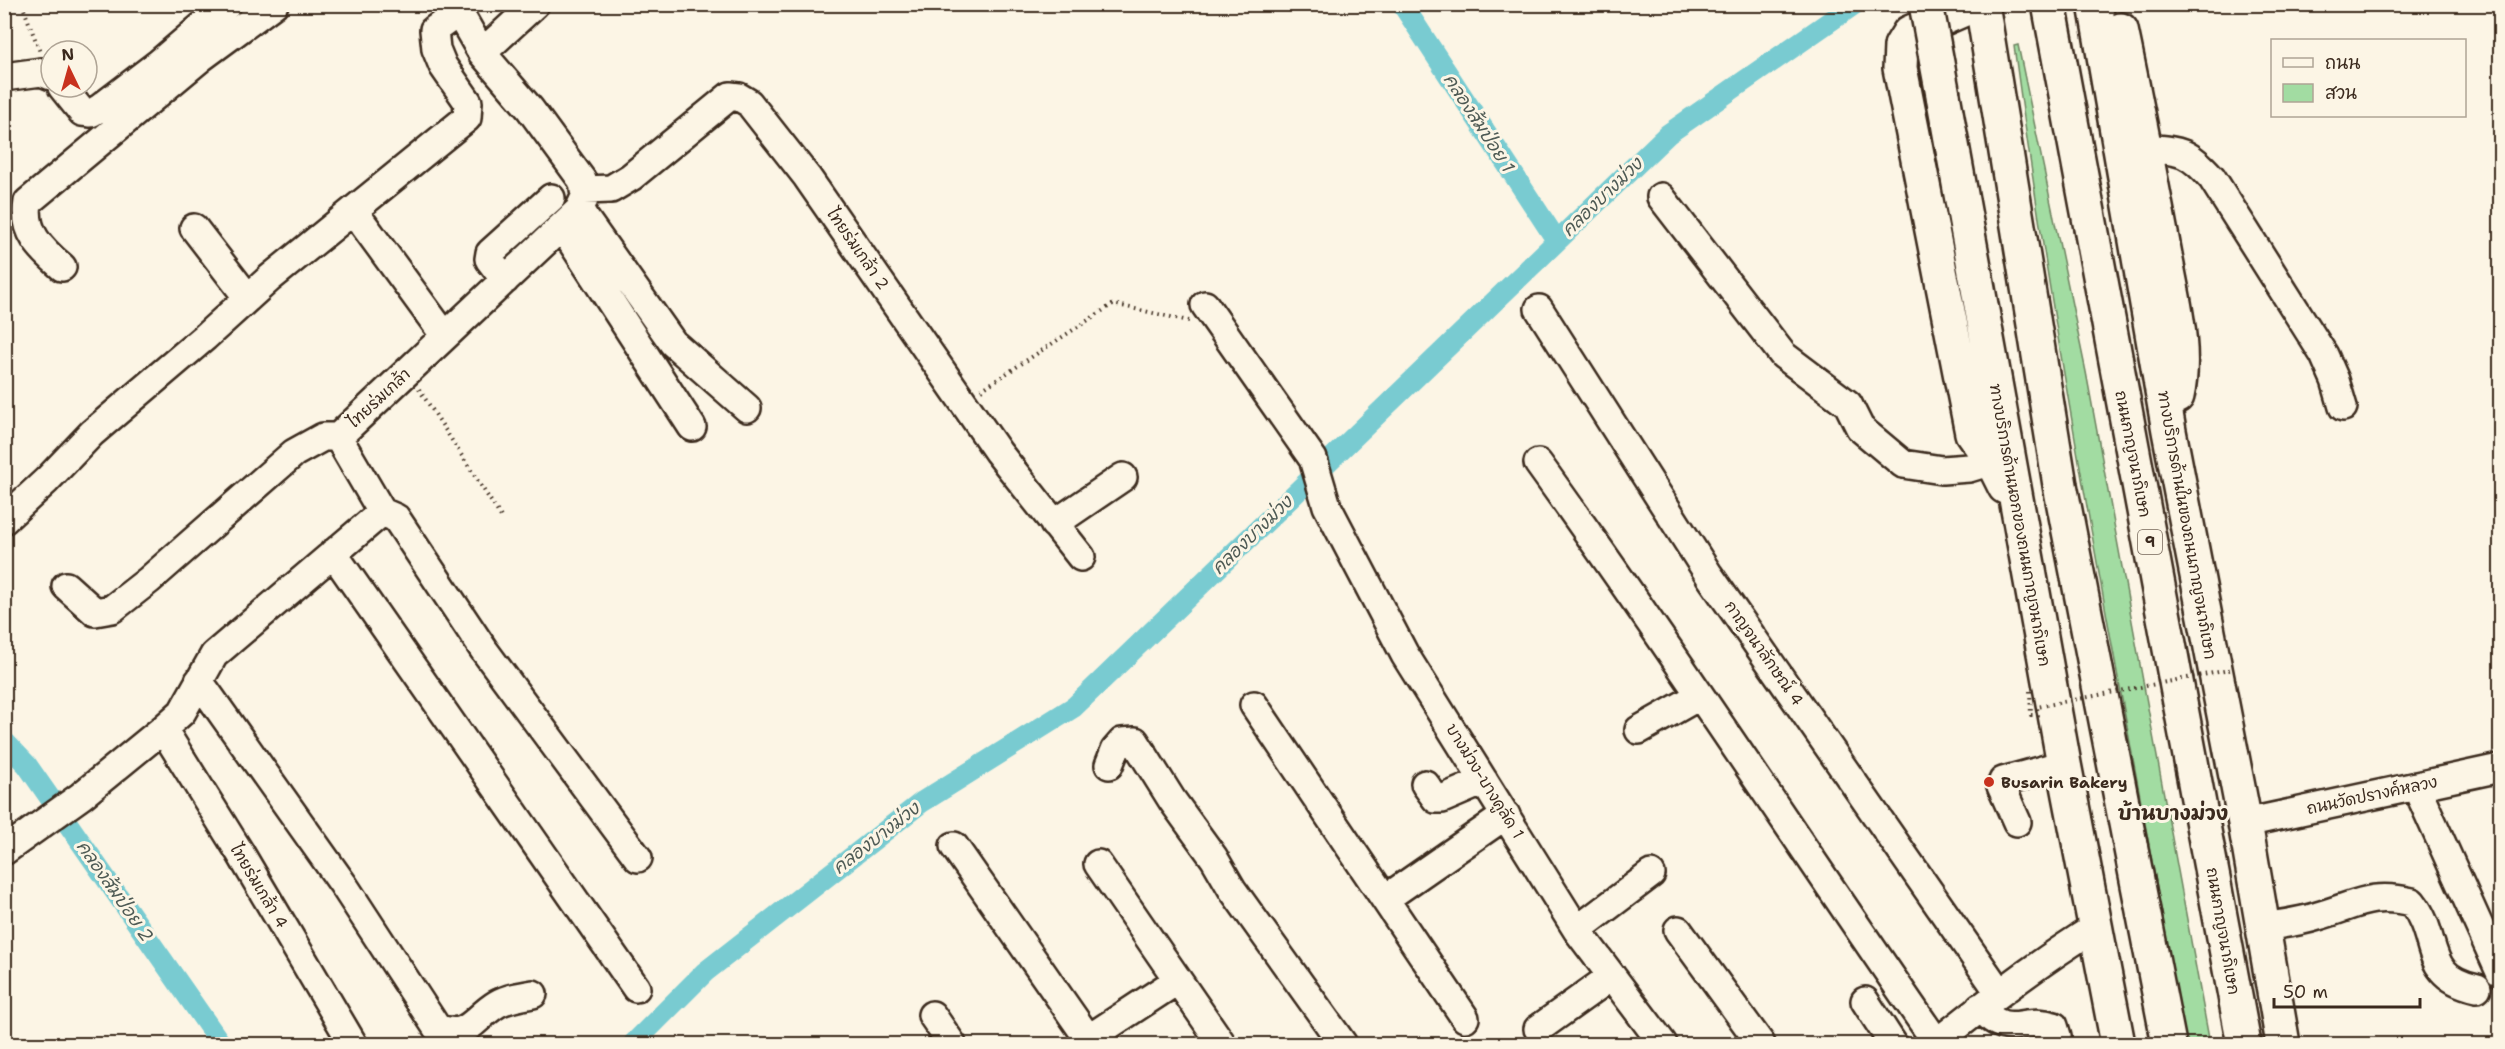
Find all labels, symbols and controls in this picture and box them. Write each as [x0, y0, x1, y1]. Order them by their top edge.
north arrow [39, 39, 99, 99]
legend [2271, 39, 2466, 117]
text: N [61, 44, 75, 66]
text: ถนน [2325, 51, 2360, 75]
water label: คลองส้มป่อย 1 [1438, 69, 1520, 178]
text: สวน [2325, 81, 2357, 105]
water label: คลองบางม่วง [1556, 151, 1649, 242]
street label: ไทยร่มเกล้า 2 [822, 203, 895, 294]
street label: ไทยร่มเกล้า [342, 363, 415, 433]
street label: ทางบริการด้านนอกของถนนกาญจนาภิเษก [1985, 382, 2055, 668]
street label: ถนนกาญจนาภิเษก [2110, 389, 2156, 519]
street label: ทางบริการด้านในของถนนกาญจนาภิเษก [2153, 389, 2222, 661]
water label: คลองบางม่วง [1206, 489, 1299, 580]
road number: 9 [2138, 530, 2162, 554]
street label: กาญจนาลักษณ์ 4 [1720, 596, 1809, 710]
street label: บางม่วง-บางคูลัด 1 [1439, 719, 1530, 843]
street label: ถนนวัดปรางค์หลวง [2305, 770, 2439, 819]
place label: Busarin Bakery [2001, 772, 2128, 793]
marker: Busarin Bakery [1982, 775, 1996, 789]
water label: คลองบางม่วง [828, 796, 926, 879]
district label: บ้านบางม่วง [2118, 800, 2228, 826]
water label: คลองส้มป่อย 2 [71, 836, 159, 946]
street label: ไทยร่มเกล้า 4 [225, 839, 293, 932]
street label: ถนนกาญจนาภิเษก [2201, 866, 2245, 996]
scale bar [2274, 971, 2420, 1009]
text: 50 m [2283, 980, 2328, 1004]

